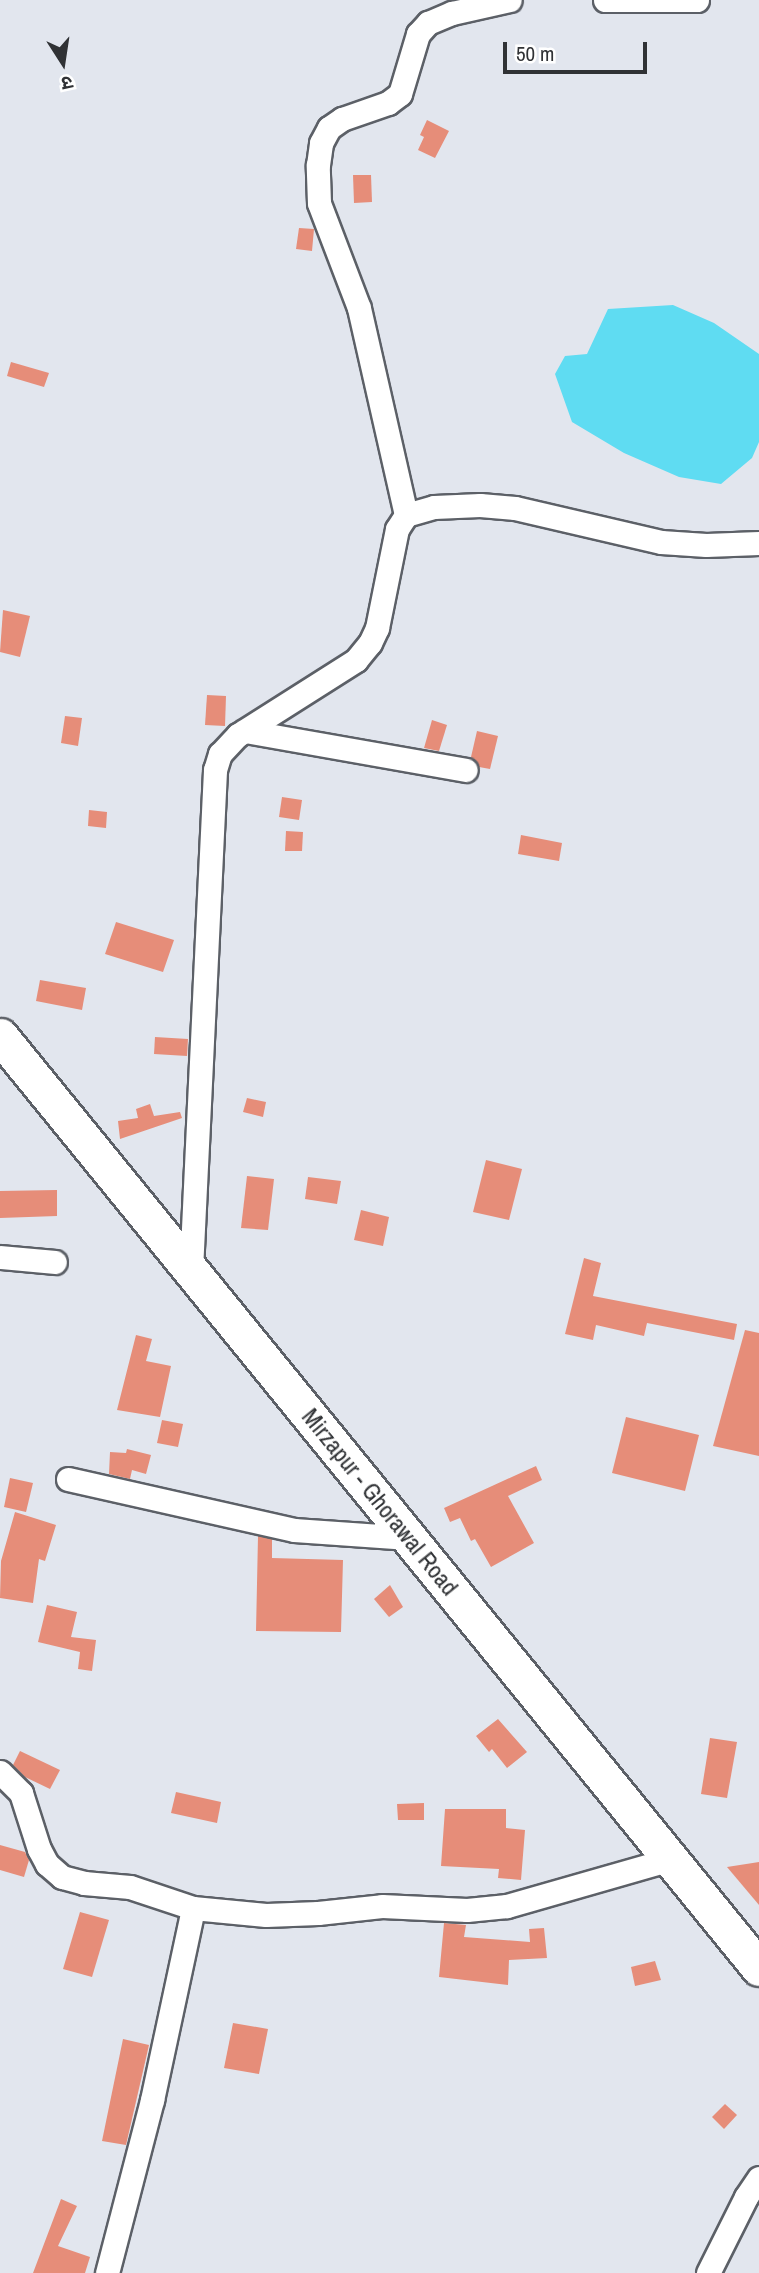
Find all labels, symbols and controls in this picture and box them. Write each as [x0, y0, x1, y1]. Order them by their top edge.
north arrow [28, 28, 98, 98]
scale bar [507, 28, 650, 72]
text: 50 m [516, 39, 554, 68]
text: उ [59, 70, 76, 97]
street label: Mirzapur - Ghorawal Road [296, 1403, 464, 1601]

